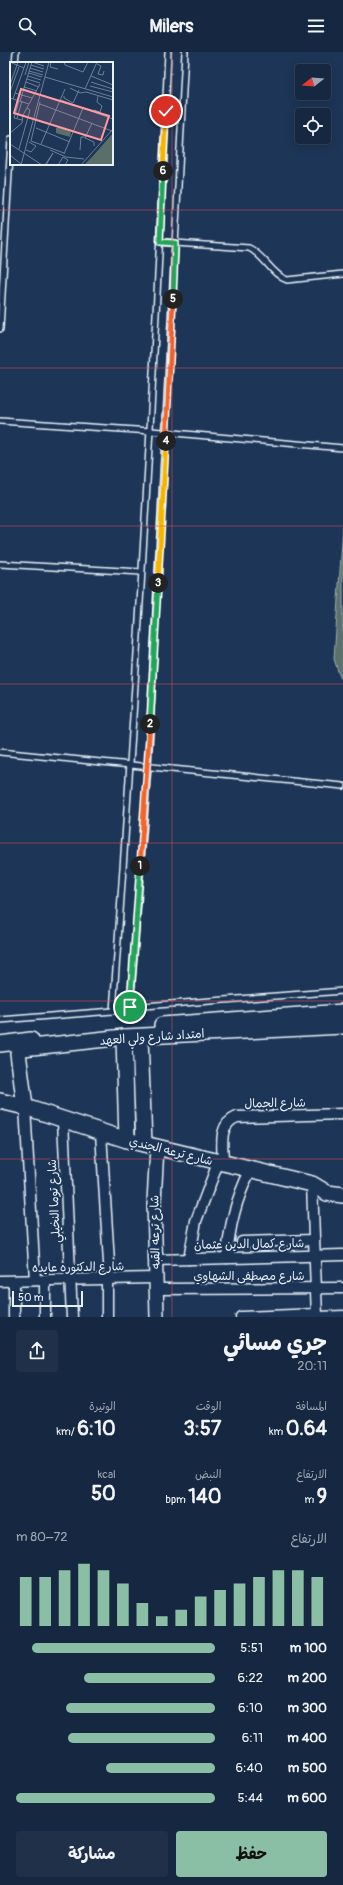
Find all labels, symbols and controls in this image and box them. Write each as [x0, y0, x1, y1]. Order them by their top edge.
icon: search [16, 15, 38, 37]
text: Milers [150, 15, 193, 38]
icon: menu [305, 15, 327, 37]
inset map [10, 62, 113, 165]
north arrow [295, 64, 331, 100]
map controls [295, 64, 331, 144]
pin [149, 94, 183, 128]
icon: check [155, 100, 177, 122]
button: locate [295, 108, 331, 144]
pin: 6 [153, 161, 173, 181]
text: 6 [160, 164, 166, 177]
pin: 5 [163, 289, 183, 309]
text: 5 [170, 292, 176, 305]
pin: 4 [156, 431, 176, 451]
text: 4 [163, 434, 169, 447]
pin: 3 [148, 573, 168, 593]
text: 3 [155, 576, 161, 589]
pin: 2 [140, 714, 160, 734]
text: 2 [147, 717, 153, 730]
pin: 1 [130, 856, 150, 876]
text: 1 [138, 859, 142, 872]
pin [113, 990, 147, 1024]
icon: arrive [119, 996, 141, 1018]
street label: امتداد شارع ولي العهد [99, 1026, 205, 1052]
street label: شارع الجمال [244, 1095, 306, 1113]
street label: شارع ترعه الجندي [127, 1134, 214, 1170]
street label: شارع توما النخيلي [45, 1159, 67, 1243]
street label: شارع ترعه القبه [147, 1195, 165, 1269]
street label: شارع كمال الدين عثمان [194, 1236, 304, 1254]
street label: شارع الدكتوره عايده [32, 1259, 124, 1277]
street label: شارع مصطفى الشهاوي [193, 1269, 305, 1285]
scale bar [12, 1289, 83, 1308]
text: 50 m [18, 1291, 44, 1304]
text: جري مسائي [223, 1329, 327, 1357]
button: share [16, 1330, 58, 1372]
text: 20:11 [297, 1358, 327, 1374]
text: الوتيرة [89, 1400, 116, 1413]
text: الوقت [196, 1400, 221, 1413]
text: المسافة [296, 1400, 327, 1413]
text: 6:10 [77, 1416, 116, 1441]
text: 3:57 [183, 1416, 221, 1441]
text: 0.64 [286, 1416, 327, 1441]
text: /km [57, 1425, 77, 1438]
text: km [269, 1425, 286, 1438]
text: kcal [98, 1468, 116, 1481]
text: النبض [195, 1468, 221, 1481]
text: الارتفاع [296, 1468, 327, 1481]
text: 50 [91, 1481, 116, 1506]
text: 140 [188, 1484, 221, 1509]
text: 9 [317, 1484, 327, 1509]
text: bpm [165, 1493, 188, 1506]
text: m [305, 1493, 317, 1506]
text: 72–80 m [16, 1529, 68, 1545]
text: الارتفاع [291, 1531, 327, 1547]
text: 5:51 [240, 1640, 263, 1656]
text: 100 m [290, 1640, 327, 1656]
text: 6:22 [237, 1670, 263, 1686]
text: 200 m [288, 1670, 327, 1686]
text: 6:10 [238, 1700, 263, 1716]
text: 300 m [288, 1700, 327, 1716]
text: 6:11 [242, 1730, 263, 1746]
text: 400 m [287, 1730, 327, 1746]
text: 6:40 [236, 1760, 263, 1776]
text: 500 m [288, 1760, 327, 1776]
text: 5:44 [237, 1790, 263, 1806]
text: 600 m [287, 1790, 327, 1806]
button: مشاركة [16, 1831, 168, 1877]
button: حفظ [176, 1831, 327, 1877]

